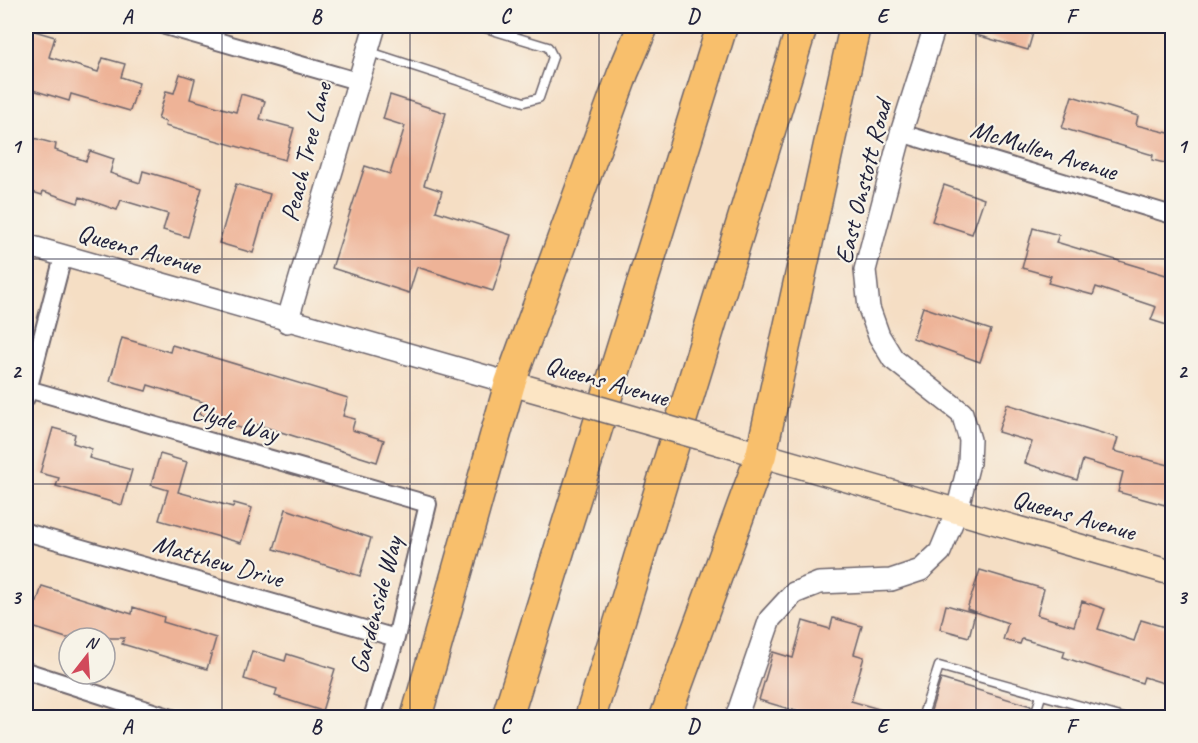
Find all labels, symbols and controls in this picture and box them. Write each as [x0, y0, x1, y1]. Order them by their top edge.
text: A [122, 4, 134, 29]
text: B [311, 4, 323, 29]
text: C [500, 4, 512, 29]
text: D [687, 4, 701, 29]
text: E [877, 4, 891, 29]
text: F [1066, 4, 1080, 29]
street label: Peach Tree Lane [273, 78, 340, 225]
street label: East Onstott Road [827, 93, 900, 267]
street label: McMullen Avenue [967, 112, 1123, 188]
text: 1 [12, 134, 23, 159]
text: 1 [1178, 134, 1189, 159]
street label: Queens Avenue [74, 216, 206, 283]
street label: Queens Avenue [542, 348, 674, 415]
text: 2 [12, 359, 23, 384]
text: 2 [1178, 359, 1189, 384]
street label: Clyde Way [188, 394, 284, 451]
street label: Queens Avenue [1009, 482, 1141, 549]
street label: Matthew Drive [149, 527, 289, 596]
street label: Gardenside Way [342, 531, 411, 677]
text: 3 [12, 585, 23, 610]
text: 3 [1178, 585, 1189, 610]
north arrow [57, 626, 117, 686]
text: N [83, 632, 102, 655]
text: A [122, 714, 134, 739]
text: B [311, 714, 323, 739]
text: C [500, 714, 512, 739]
text: D [687, 714, 701, 739]
text: E [877, 714, 891, 739]
text: F [1066, 714, 1080, 739]

